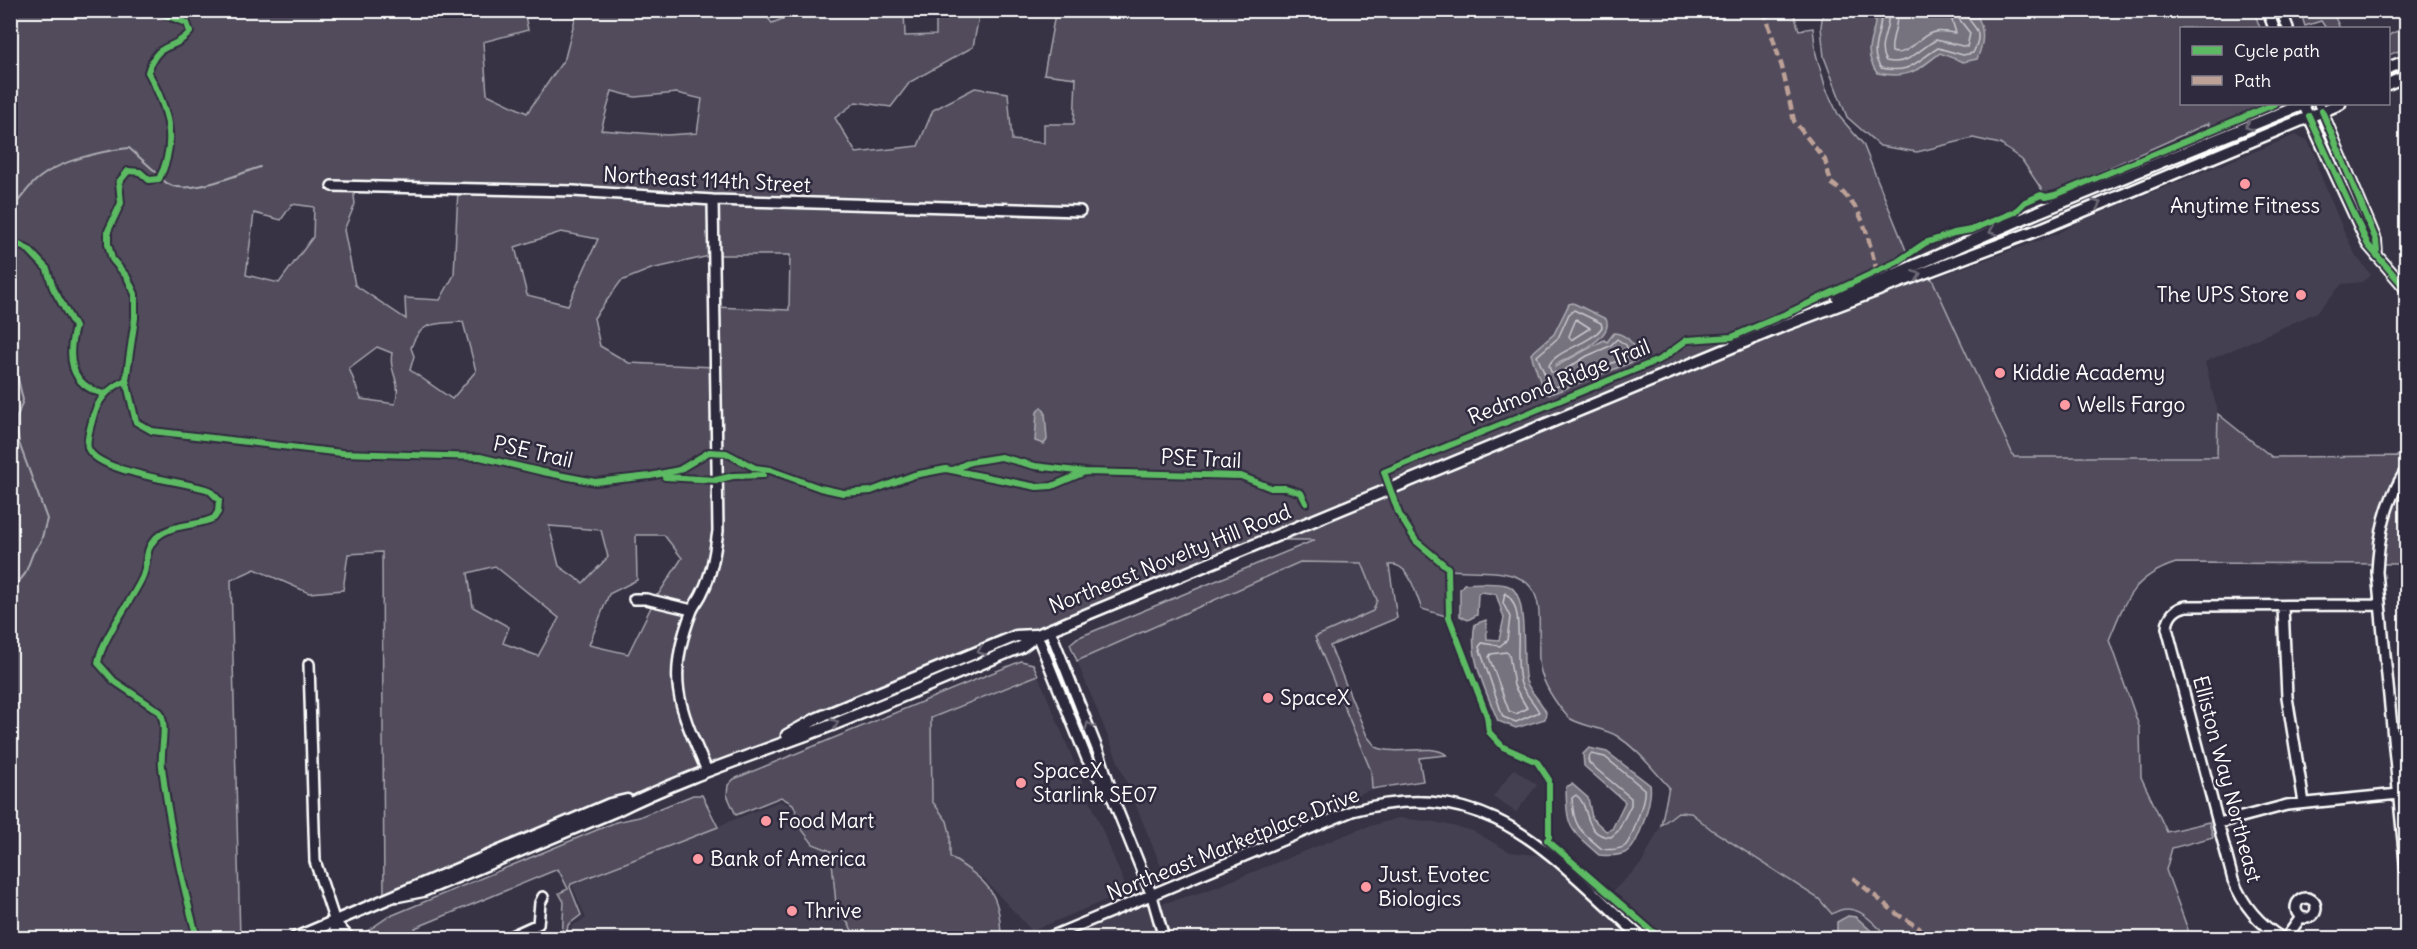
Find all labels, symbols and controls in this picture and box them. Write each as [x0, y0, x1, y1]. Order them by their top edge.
legend [2180, 27, 2390, 105]
text: Cycle path [2234, 39, 2320, 62]
text: Path [2234, 69, 2271, 92]
one-way arrow [2244, 119, 2255, 131]
street label: Northeast 114th Street [603, 161, 812, 198]
marker: Anytime Fitness [2238, 177, 2252, 191]
place label: Anytime Fitness [2170, 192, 2320, 219]
one-way arrow [2090, 199, 2101, 211]
one-way arrow [1988, 224, 1999, 236]
one-way arrow [1911, 270, 1922, 283]
place label: The UPS Store [2156, 281, 2289, 308]
marker: The UPS Store [2294, 288, 2308, 302]
street label: Redmond Ridge Trail [1464, 333, 1654, 430]
place label: Kiddie Academy [2012, 359, 2165, 386]
marker: Kiddie Academy [1993, 366, 2007, 380]
place label: Wells Fargo [2077, 391, 2185, 418]
marker: Wells Fargo [2058, 398, 2072, 412]
street label: PSE Trail [491, 429, 576, 474]
street label: PSE Trail [1160, 443, 1242, 474]
street label: Northeast Novelty Hill Road [1045, 498, 1295, 619]
one-way arrow [976, 644, 987, 656]
street label: Elliston Way Northeast [2187, 672, 2268, 885]
place label: SpaceX [1280, 684, 1350, 711]
marker: SpaceX [1261, 691, 1275, 705]
one-way arrow [829, 718, 840, 730]
one-way arrow [1084, 722, 1096, 733]
place label: SpaceX Starlink SE07 [1033, 757, 1157, 808]
marker: SpaceX Starlink SE07 [1014, 776, 1028, 790]
street label: Northeast Marketplace Drive [1103, 780, 1363, 907]
place label: Food Mart [778, 807, 874, 834]
marker: Food Mart [759, 814, 773, 828]
place label: Bank of America [710, 845, 866, 872]
marker: Bank of America [691, 852, 705, 866]
place label: Just. Evotec Biologics [1378, 861, 1490, 912]
marker: Just. Evotec Biologics [1359, 880, 1373, 894]
place label: Thrive [804, 897, 862, 924]
marker: Thrive [785, 904, 799, 918]

